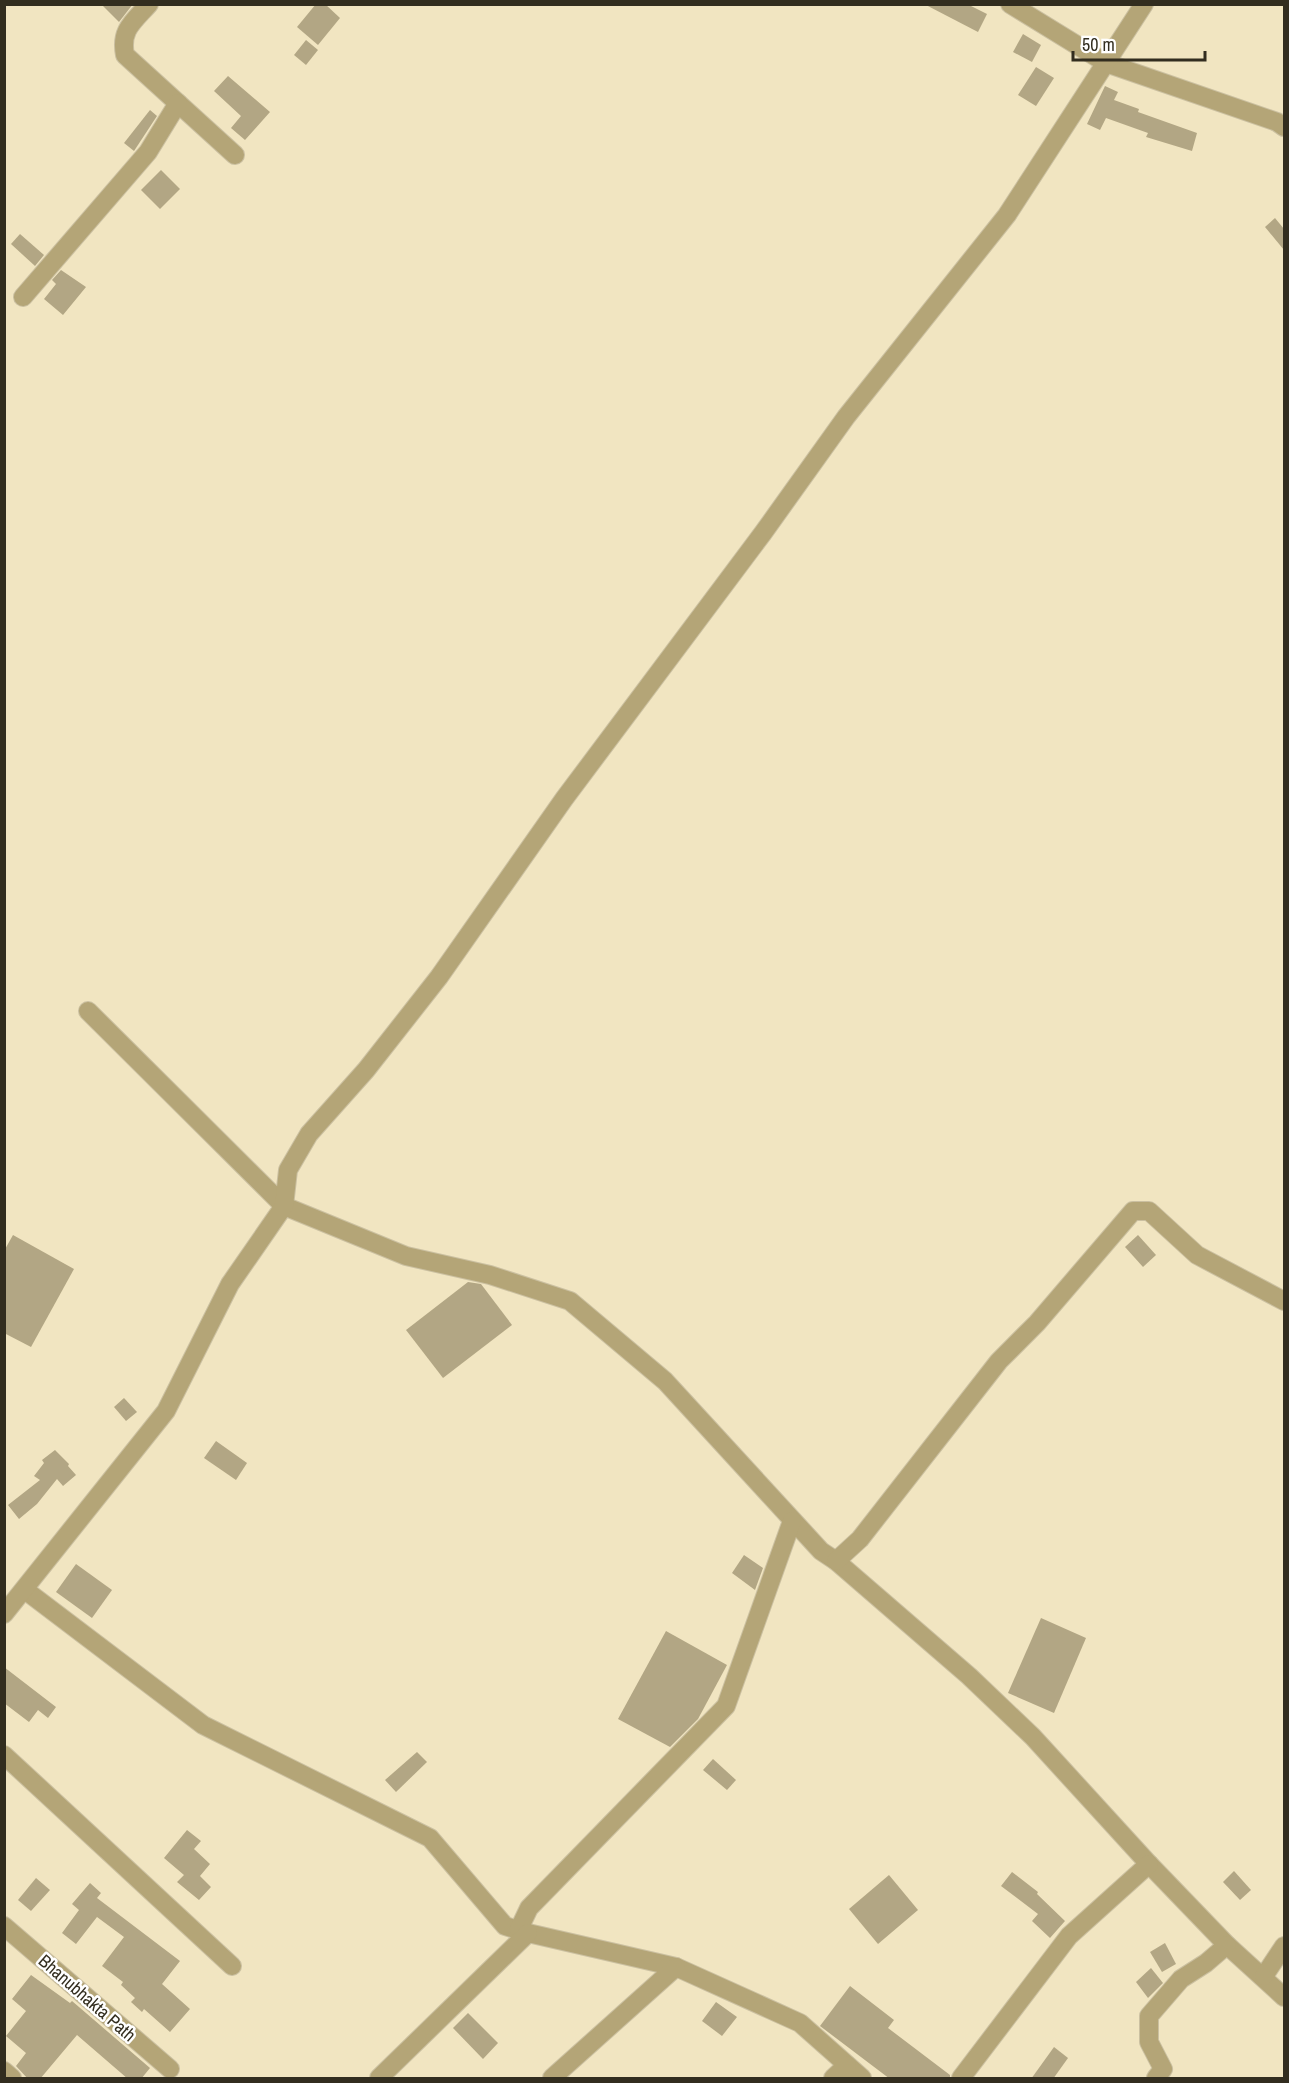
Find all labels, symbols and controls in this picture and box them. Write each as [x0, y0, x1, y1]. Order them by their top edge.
scale bar [1073, 24, 1205, 62]
text: 50 m [1082, 32, 1115, 57]
street label: Bhanubhakta Path [33, 1948, 141, 2047]

